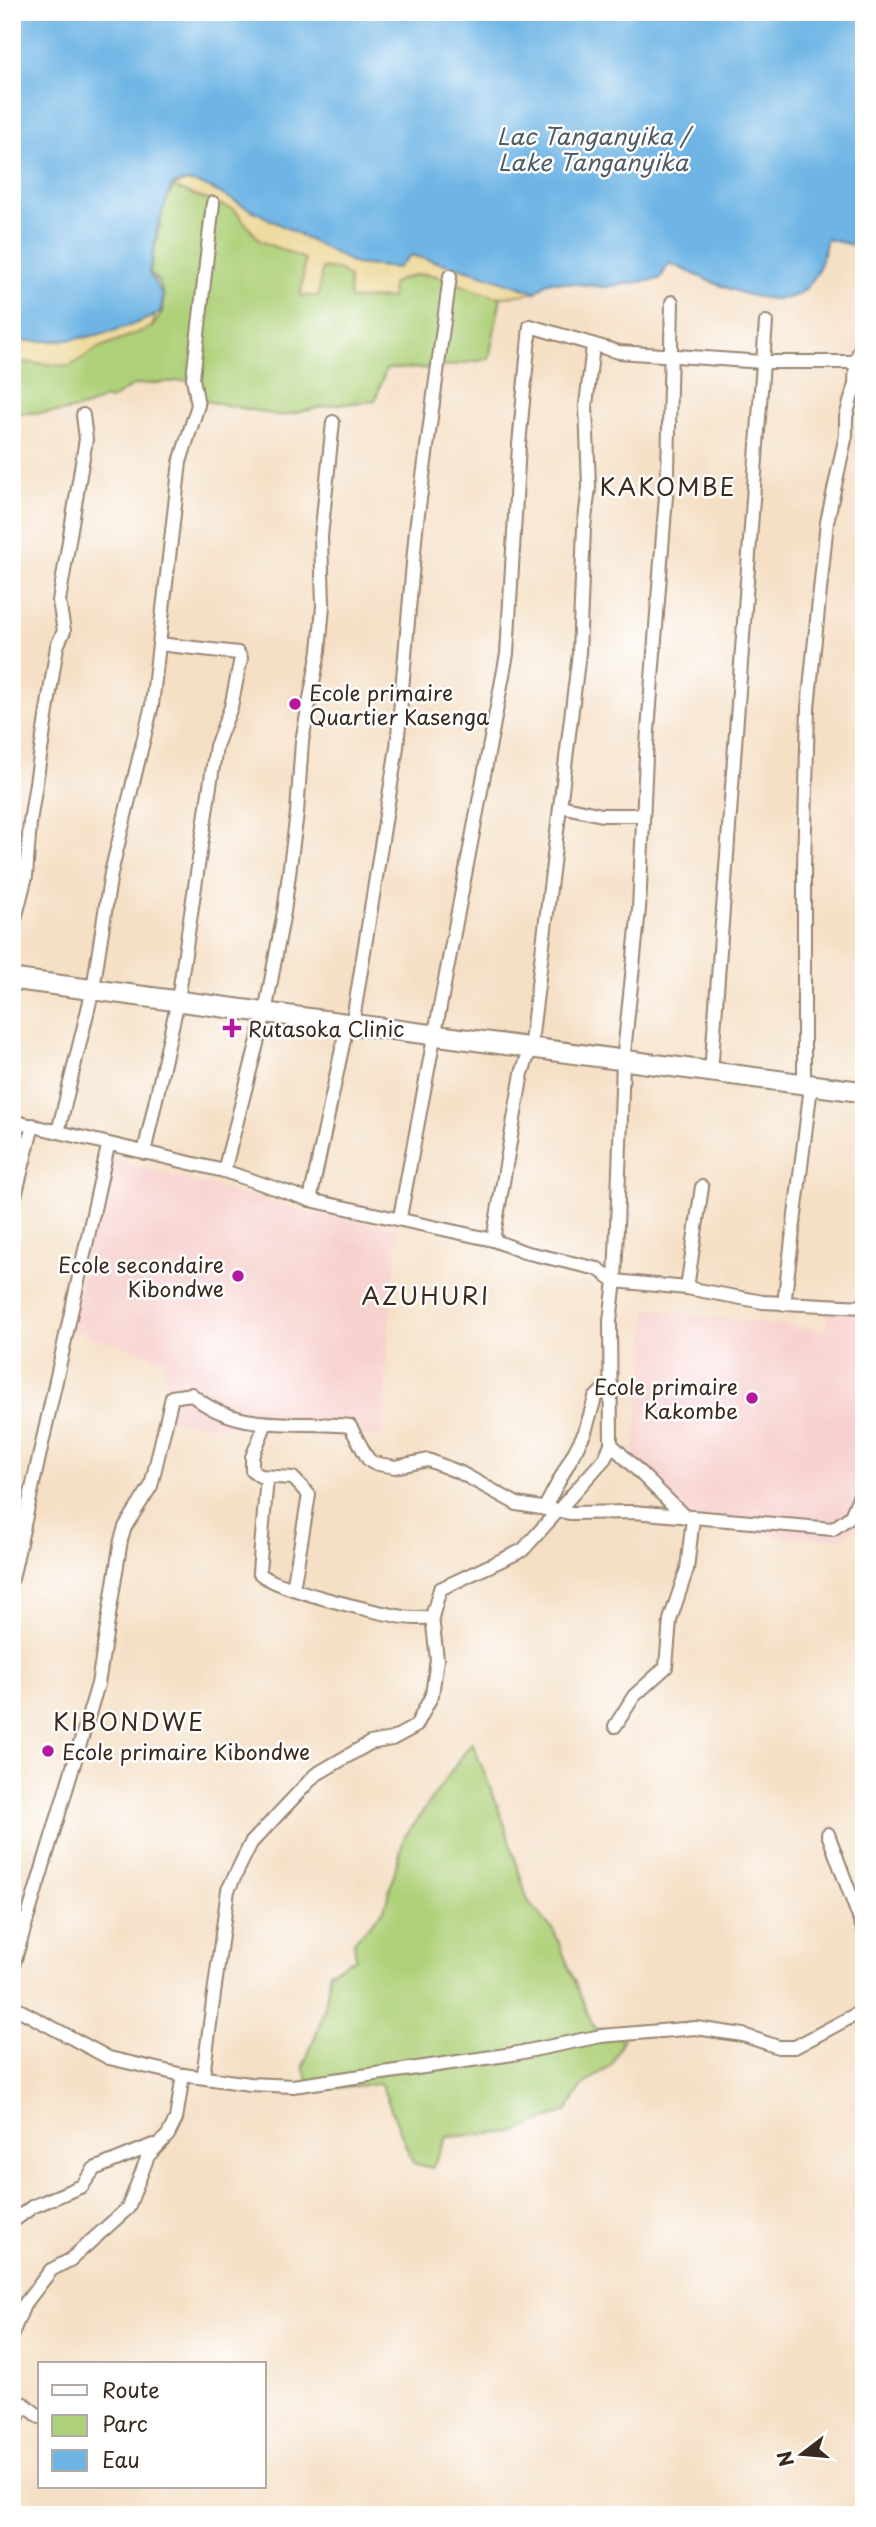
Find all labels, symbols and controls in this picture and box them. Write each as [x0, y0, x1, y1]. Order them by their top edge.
water label: Lac Tanganyika / Lake Tanganyika [497, 118, 694, 179]
district label: KAKOMBE [599, 468, 737, 504]
place label: Ecole primaire Quartier Kasenga [309, 676, 489, 732]
marker: Ecole primaire Quartier Kasenga [287, 696, 303, 712]
place label: Rutasoka Clinic [248, 1012, 404, 1044]
marker: Rutasoka Clinic [222, 1018, 242, 1038]
place label: Ecole secondaire Kibondwe [58, 1248, 224, 1304]
marker: Ecole secondaire Kibondwe [230, 1268, 246, 1284]
district label: AZUHURI [362, 1277, 490, 1313]
place label: Ecole primaire Kakombe [594, 1370, 738, 1426]
marker: Ecole primaire Kakombe [744, 1390, 760, 1406]
district label: KIBONDWE [53, 1703, 205, 1739]
place label: Ecole primaire Kibondwe [62, 1735, 310, 1767]
marker: Ecole primaire Kibondwe [40, 1743, 56, 1759]
legend [38, 2362, 266, 2488]
text: Route [102, 2373, 160, 2405]
text: Parc [102, 2407, 148, 2439]
north arrow [768, 2418, 838, 2488]
text: Eau [102, 2443, 140, 2475]
text: N [769, 2448, 800, 2470]

